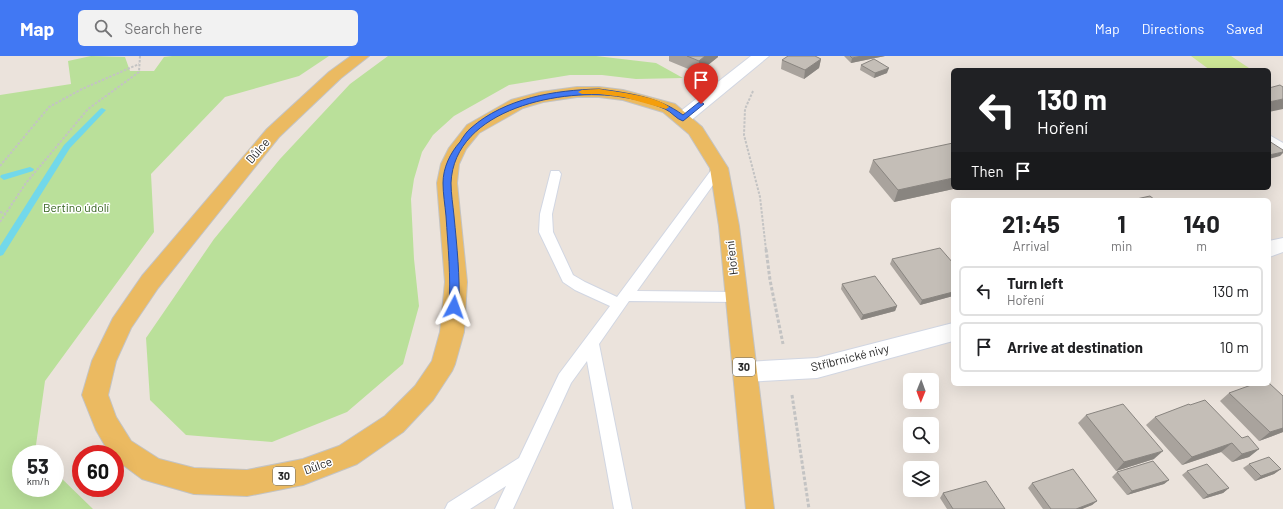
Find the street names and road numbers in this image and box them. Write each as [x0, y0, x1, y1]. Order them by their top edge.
street label: Důlce [242, 135, 272, 166]
street label: Hoření [722, 240, 740, 276]
street label: Stříbrnické nivy [809, 340, 891, 374]
road number: 30 [733, 358, 755, 376]
street label: Důlce [302, 454, 334, 477]
road number: 30 [273, 467, 295, 485]

